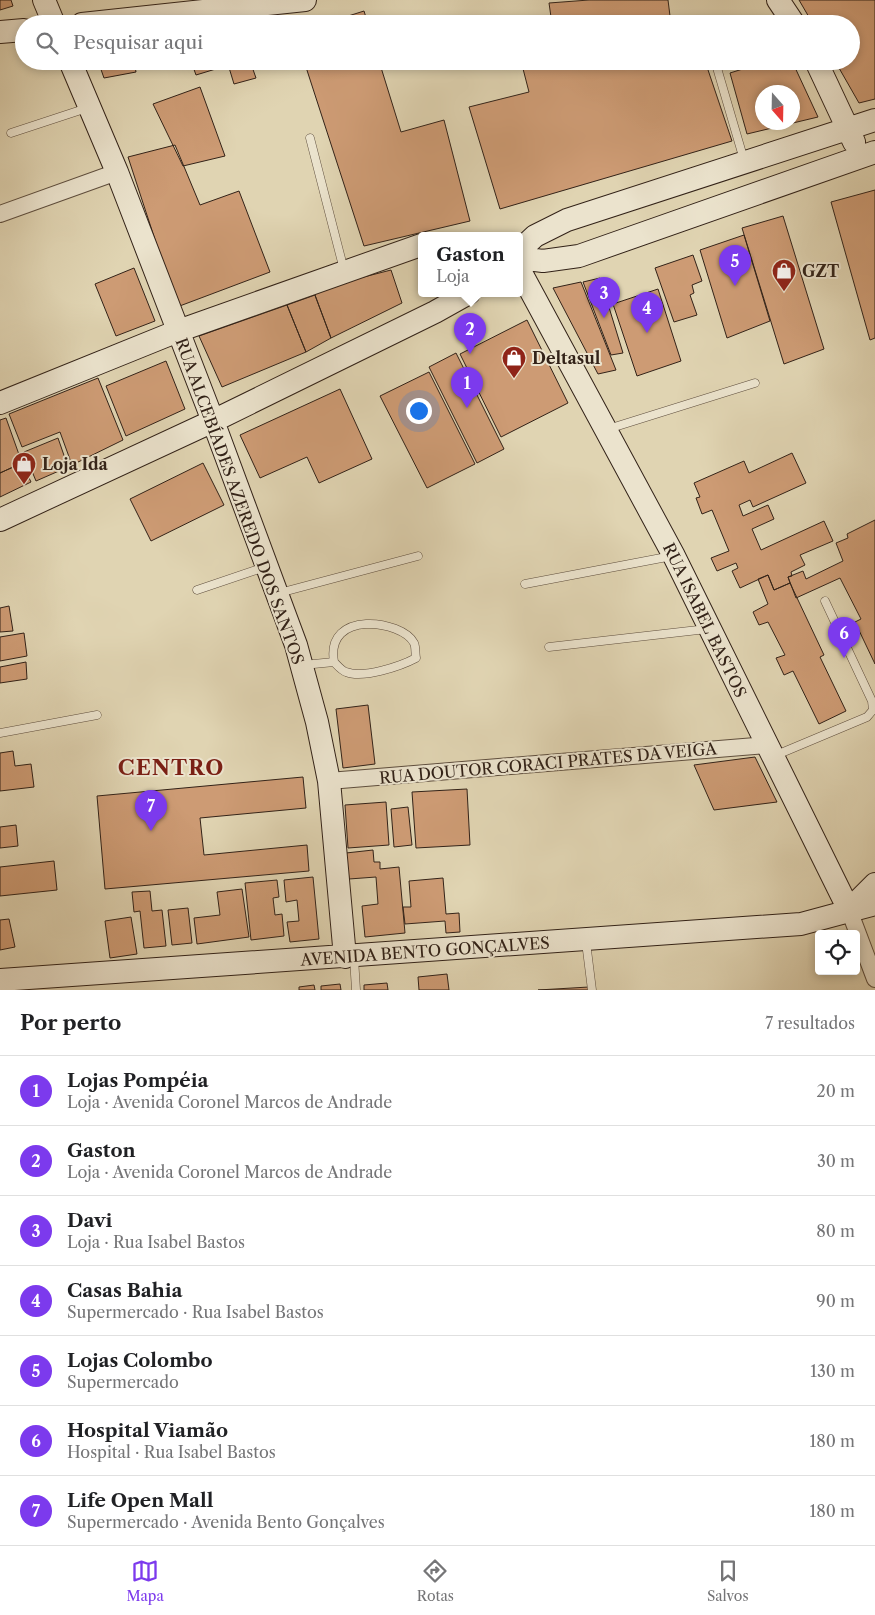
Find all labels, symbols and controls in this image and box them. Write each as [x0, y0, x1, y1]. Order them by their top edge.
search box [15, 15, 860, 70]
icon: search [33, 29, 61, 57]
text: Pesquisar aqui [73, 31, 203, 54]
north arrow [755, 85, 800, 130]
popup [418, 232, 523, 297]
text: Gaston [436, 243, 505, 266]
pin: 5 [719, 245, 751, 286]
shop icon: GZT [771, 258, 797, 292]
place label: GZT [802, 261, 840, 281]
text: Loja [436, 266, 470, 286]
pin: 3 [588, 277, 620, 318]
pin: 4 [631, 292, 663, 333]
pin: 2 [454, 313, 486, 354]
street label: RUA ALCEBÍADES AZEREDO DOS SANTOS [171, 335, 309, 667]
shop icon: Deltasul [501, 345, 527, 379]
place label: Deltasul [532, 348, 601, 368]
pin: 1 [451, 367, 483, 408]
your location [406, 398, 432, 424]
shop icon: Loja Ida [11, 451, 37, 485]
place label: Loja Ida [42, 454, 109, 474]
street label: RUA ISABEL BASTOS [659, 539, 751, 701]
pin: 6 [828, 617, 860, 658]
street label: RUA DOUTOR CORACI PRATES DA VEIGA [378, 738, 719, 788]
district label: CENTRO [118, 755, 224, 780]
pin: 7 [135, 790, 167, 831]
map controls [815, 930, 860, 975]
button: locate [815, 930, 860, 975]
street label: AVENIDA BENTO GONÇALVES [299, 932, 550, 970]
text: Por perto [20, 1010, 121, 1035]
text: 7 resultados [765, 1013, 855, 1033]
text: Lojas Pompéia [67, 1069, 208, 1092]
text: 1 [32, 1081, 40, 1101]
text: 20 m [816, 1081, 855, 1101]
text: Loja · Avenida Coronel Marcos de Andrade [67, 1092, 392, 1112]
text: Gaston [67, 1139, 136, 1162]
text: 2 [31, 1151, 41, 1171]
text: 30 m [817, 1151, 855, 1171]
text: Loja · Avenida Coronel Marcos de Andrade [67, 1162, 392, 1182]
text: Davi [67, 1209, 112, 1232]
text: 3 [31, 1221, 41, 1241]
text: 80 m [816, 1221, 855, 1241]
text: Loja · Rua Isabel Bastos [67, 1232, 245, 1252]
text: Casas Bahia [67, 1279, 183, 1302]
text: 4 [31, 1291, 41, 1311]
text: 90 m [816, 1291, 855, 1311]
text: Supermercado · Rua Isabel Bastos [67, 1302, 324, 1322]
text: Lojas Colombo [67, 1349, 213, 1372]
text: 5 [32, 1361, 40, 1381]
text: 130 m [810, 1361, 855, 1381]
text: Supermercado [67, 1372, 179, 1392]
text: Hospital Viamão [67, 1419, 228, 1442]
text: 6 [31, 1431, 41, 1451]
text: 180 m [809, 1431, 855, 1451]
text: Hospital · Rua Isabel Bastos [67, 1442, 276, 1462]
text: Life Open Mall [67, 1489, 213, 1512]
text: 7 [32, 1501, 40, 1521]
text: 180 m [809, 1501, 855, 1521]
text: Supermercado · Avenida Bento Gonçalves [67, 1512, 385, 1532]
tab: Mapa [126, 1557, 164, 1605]
tab: Rotas [417, 1557, 454, 1605]
tab: Salvos [707, 1557, 749, 1605]

